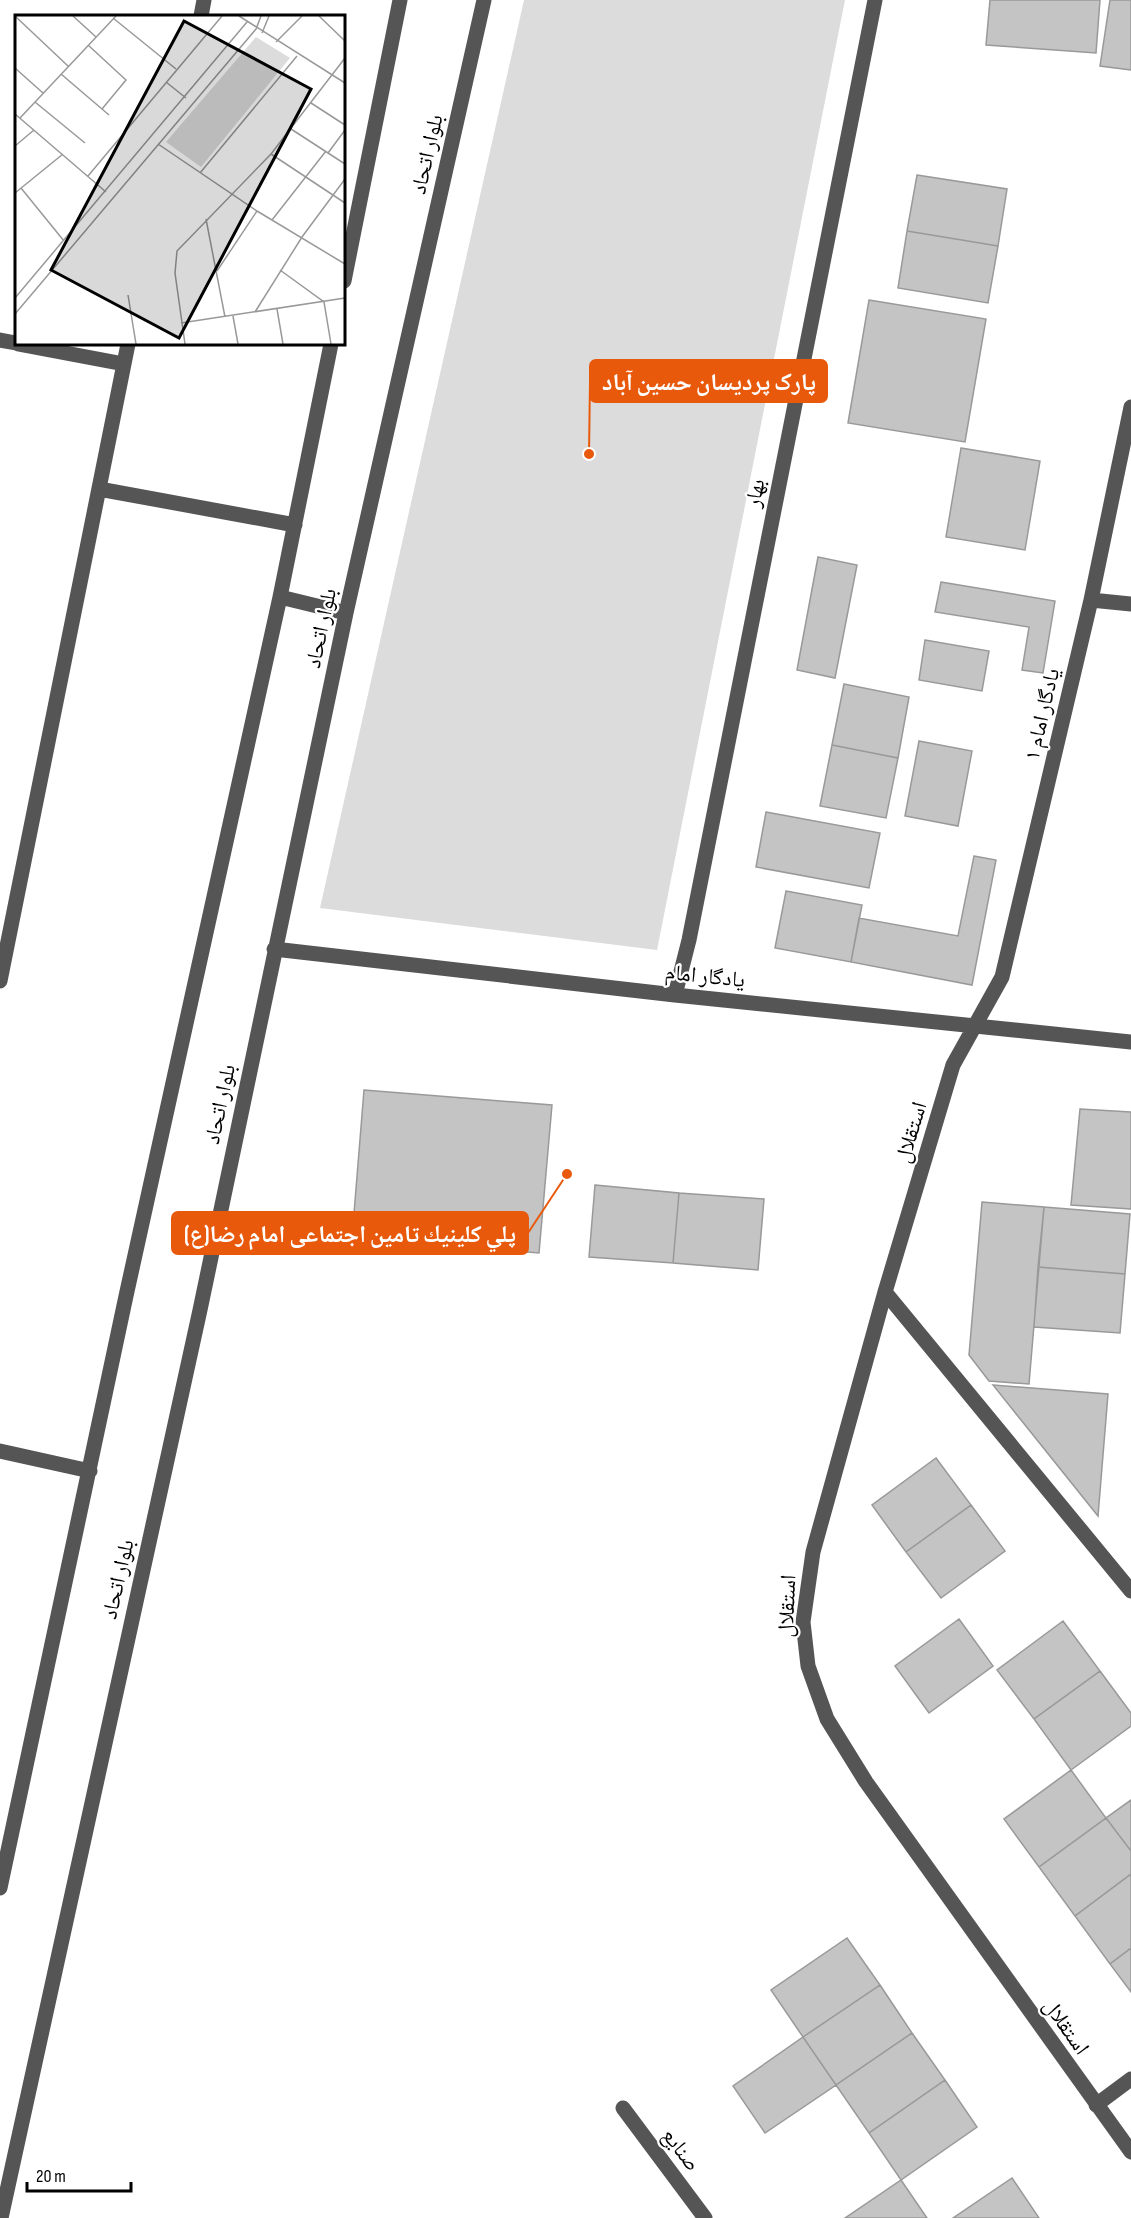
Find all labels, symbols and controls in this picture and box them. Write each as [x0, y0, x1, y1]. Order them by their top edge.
inset map [15, 15, 345, 345]
street label: بلوار اتحاد [405, 112, 450, 197]
callout: پارک پردیسان حسین آباد [590, 360, 827, 402]
text: پارک پردیسان حسین آباد [602, 368, 816, 397]
street label: بهار [739, 477, 771, 511]
street label: بلوار اتحاد [300, 586, 343, 671]
street label: یادگار امام ۱ [1019, 665, 1066, 763]
street label: یادگار امام [663, 959, 746, 994]
street label: بلوار اتحاد [199, 1062, 242, 1147]
street label: استقلال [889, 1099, 934, 1166]
callout: پلي كلينيك تامین اجتماعی امام رضا(ع) [172, 1212, 528, 1254]
text: پلي كلينيك تامین اجتماعی امام رضا(ع) [184, 1220, 516, 1253]
street label: بلوار اتحاد [96, 1537, 141, 1622]
street label: استقلال [772, 1574, 803, 1638]
street label: استقلال [1037, 1993, 1095, 2060]
street label: صنایع [656, 2123, 706, 2177]
scale bar [27, 2155, 130, 2193]
text: 20 m [36, 2166, 66, 2187]

